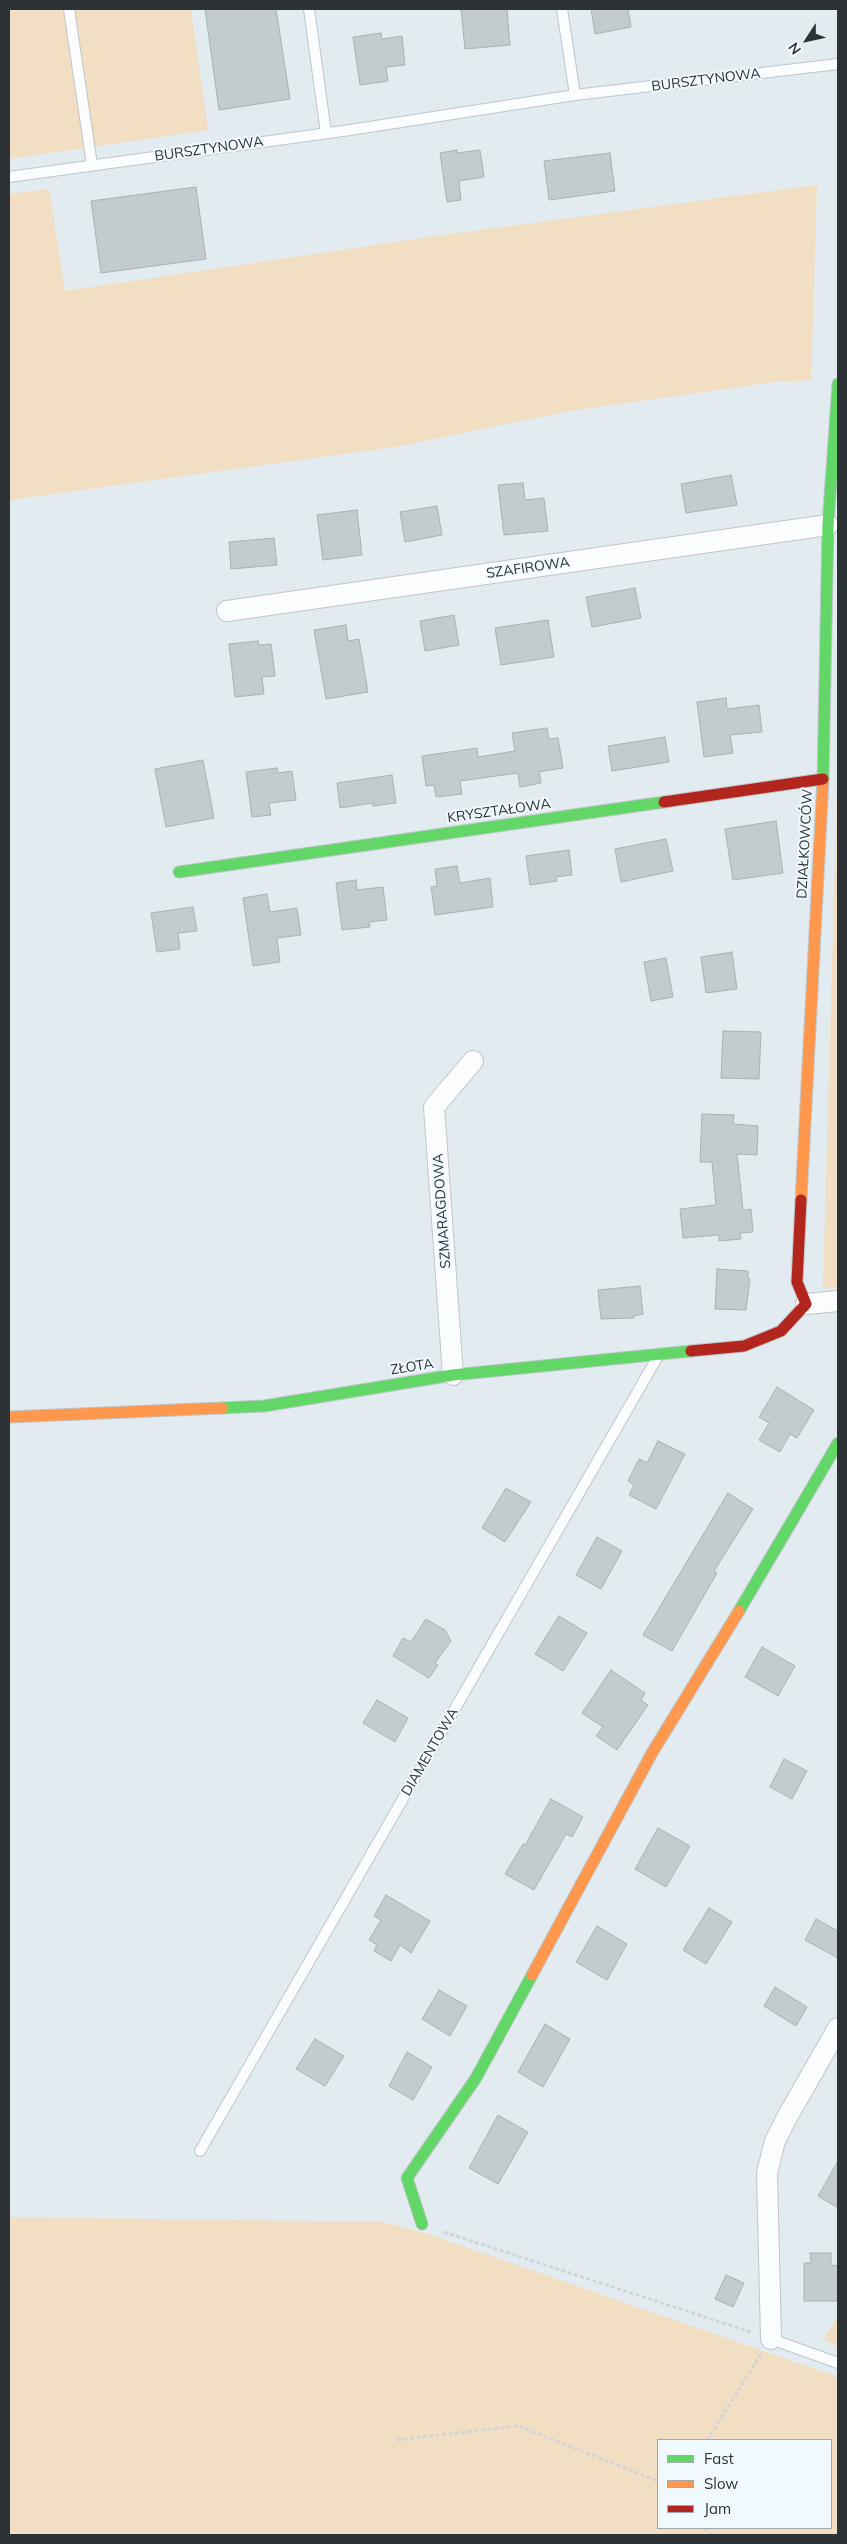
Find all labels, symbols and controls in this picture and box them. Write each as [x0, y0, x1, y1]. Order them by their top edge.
north arrow [782, 15, 832, 65]
text: N [784, 39, 805, 58]
street label: BURSZTYNOWA [651, 65, 761, 95]
street label: BURSZTYNOWA [153, 133, 265, 165]
street label: SZAFIROWA [485, 554, 571, 582]
street label: DZIAŁKOWCÓW [794, 789, 816, 899]
street label: KRYSZTAŁOWA [446, 795, 552, 827]
street label: SZMARAGDOWA [430, 1153, 454, 1269]
street label: ZŁOTA [389, 1355, 435, 1379]
street label: DIAMENTOWA [398, 1705, 462, 1799]
legend [657, 2439, 832, 2529]
text: Fast [704, 2449, 734, 2468]
text: Slow [704, 2474, 738, 2493]
text: Jam [704, 2499, 731, 2518]

